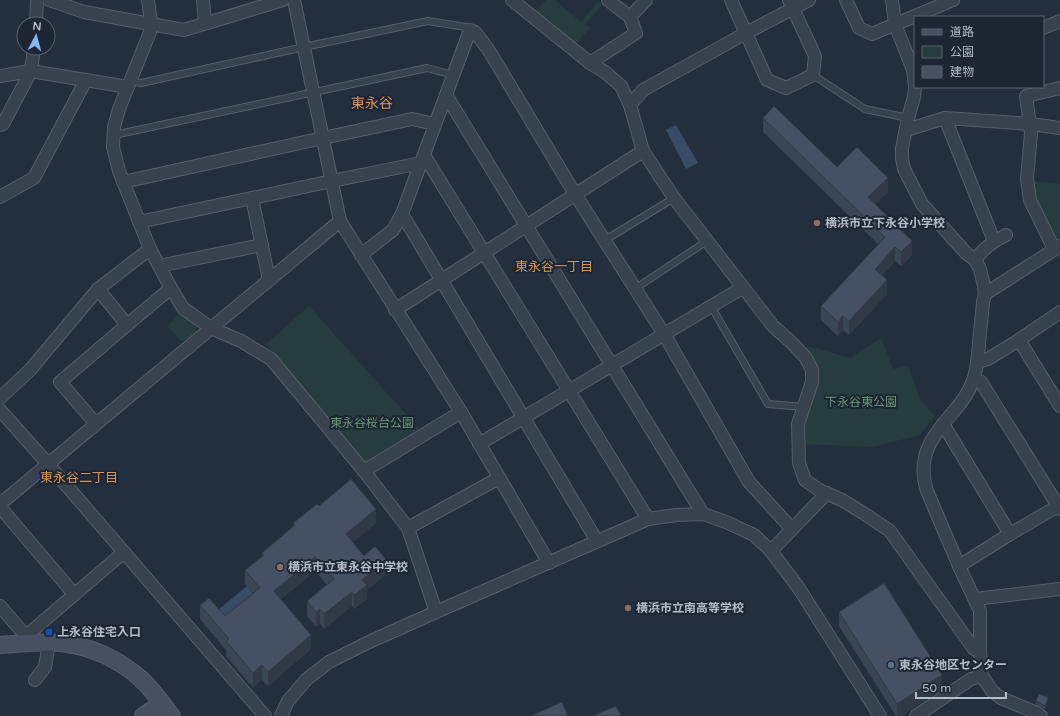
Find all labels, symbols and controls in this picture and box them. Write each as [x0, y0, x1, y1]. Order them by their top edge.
north arrow [16, 16, 56, 56]
legend [914, 16, 1044, 88]
text: N [32, 20, 42, 33]
text: 道路 [950, 25, 974, 39]
text: 公園 [950, 45, 974, 59]
text: 建物 [950, 65, 974, 79]
district label: 東永谷 [351, 95, 393, 112]
place label: 横浜市立下永谷小学校 [825, 216, 945, 230]
marker: 横浜市立下永谷小学校 [812, 218, 822, 228]
district label: 東永谷一丁目 [515, 259, 593, 275]
park label: 下永谷東公園 [825, 395, 897, 409]
park label: 東永谷桜台公園 [330, 416, 414, 430]
district label: 東永谷二丁目 [40, 470, 118, 486]
place label: 横浜市立東永谷中学校 [288, 560, 408, 574]
marker: 横浜市立東永谷中学校 [275, 562, 285, 572]
place label: 横浜市立南高等学校 [636, 601, 744, 615]
marker: 横浜市立南高等学校 [623, 603, 633, 613]
place label: 上永谷住宅入口 [57, 625, 141, 639]
marker: 上永谷住宅入口 [44, 627, 54, 637]
place label: 東永谷地区センター [899, 658, 1007, 672]
marker: 東永谷地区センター [886, 660, 896, 670]
scale bar [916, 674, 1006, 700]
text: 50 m [922, 681, 951, 695]

